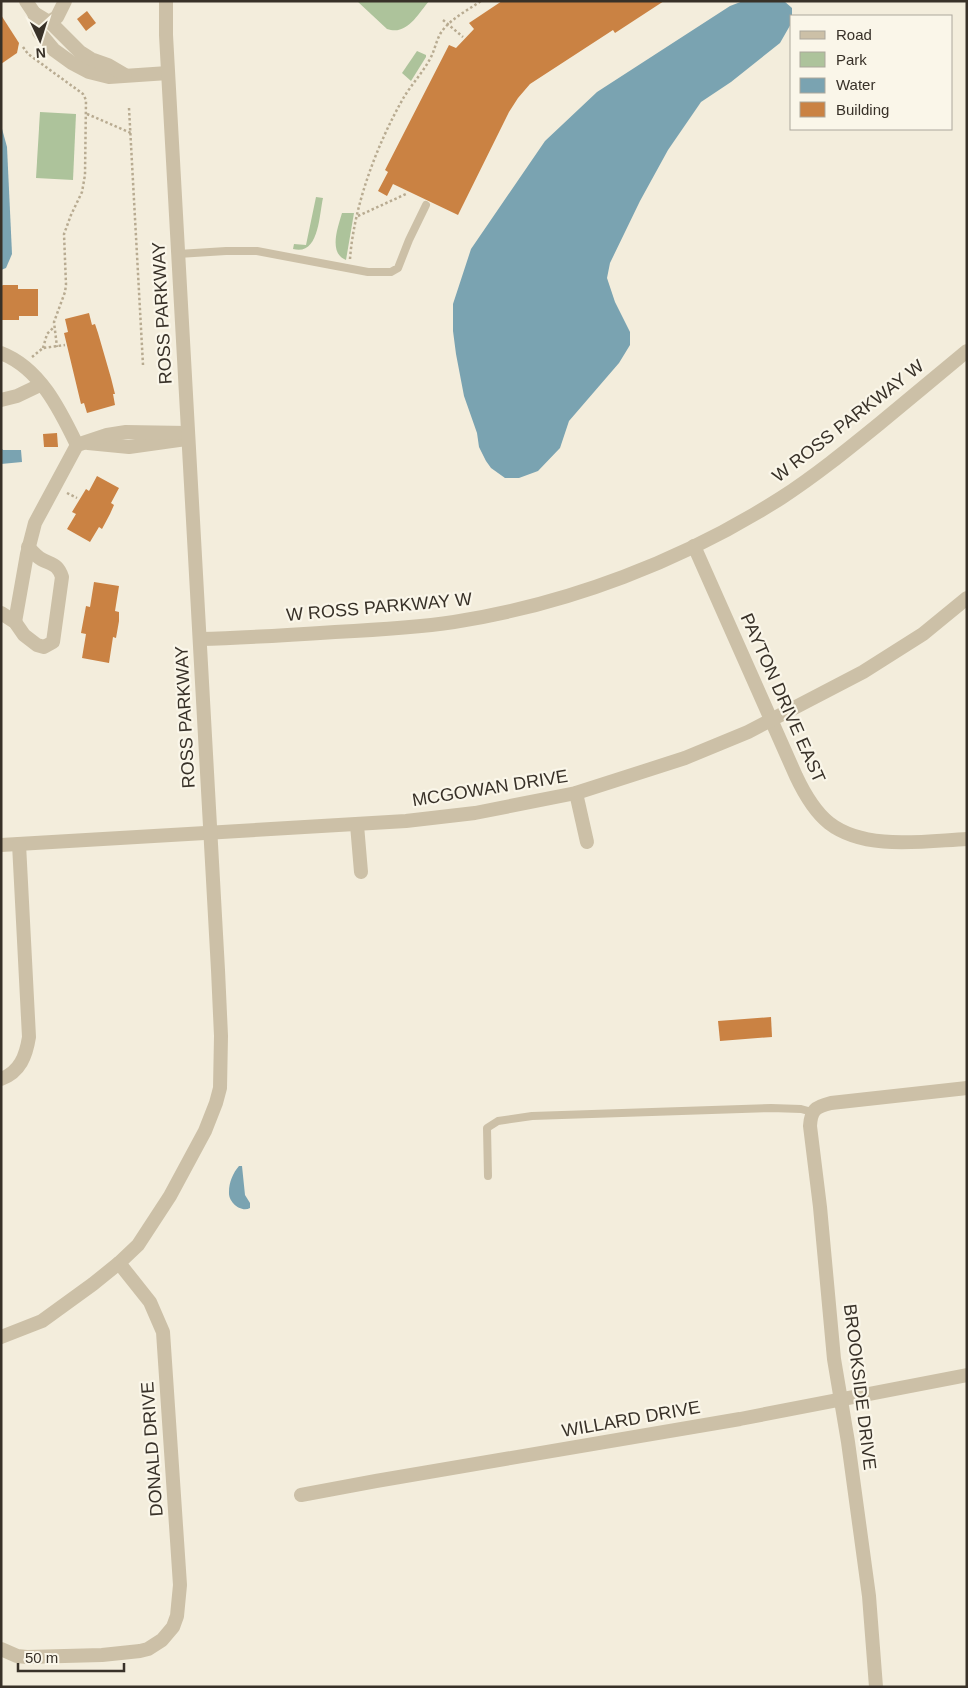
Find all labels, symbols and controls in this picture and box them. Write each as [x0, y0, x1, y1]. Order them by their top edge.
north arrow [15, 15, 65, 65]
legend [790, 15, 953, 130]
text: Road [836, 26, 872, 43]
text: N [35, 45, 47, 61]
text: Park [836, 51, 867, 68]
text: Water [836, 76, 875, 93]
text: Building [836, 101, 889, 118]
street label: ROSS PARKWAY [148, 241, 176, 385]
street label: W ROSS PARKWAY W [768, 356, 928, 486]
street label: W ROSS PARKWAY W [285, 589, 473, 625]
street label: PAYTON DRIVE EAST [737, 610, 829, 786]
street label: ROSS PARKWAY [171, 645, 199, 789]
street label: MCGOWAN DRIVE [411, 766, 569, 810]
street label: BROOKSIDE DRIVE [840, 1303, 880, 1471]
street label: DONALD DRIVE [137, 1381, 167, 1517]
street label: WILLARD DRIVE [560, 1397, 702, 1441]
scale bar [18, 1640, 124, 1672]
text: 50 m [25, 1649, 58, 1666]

